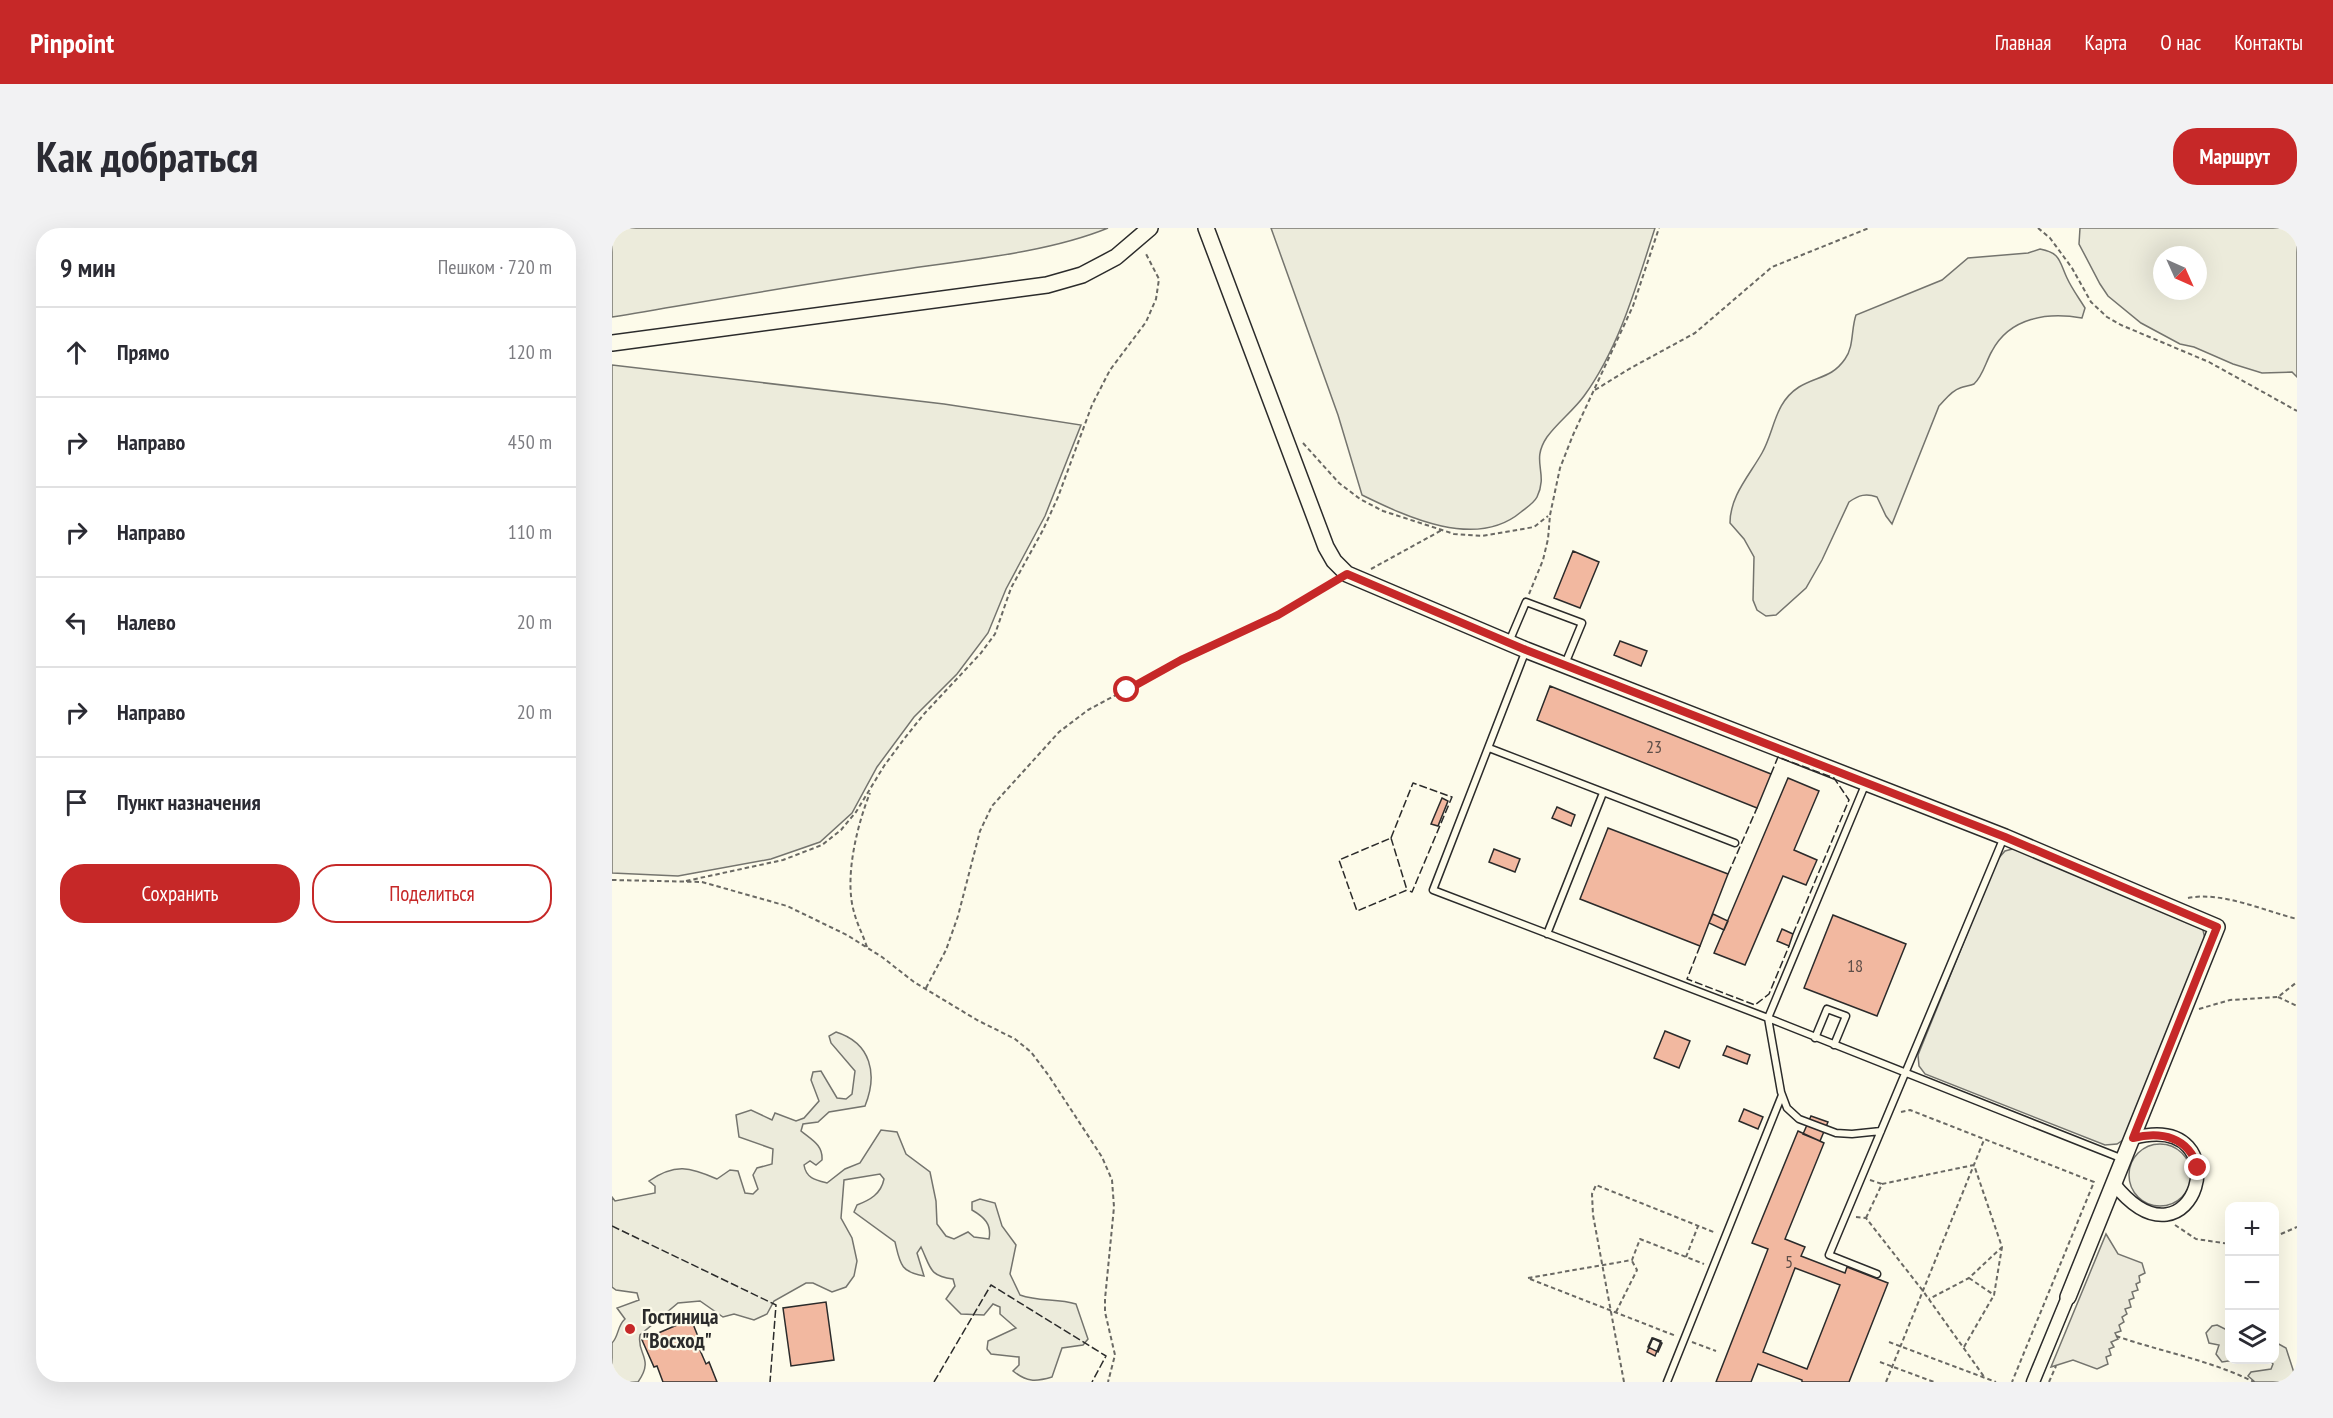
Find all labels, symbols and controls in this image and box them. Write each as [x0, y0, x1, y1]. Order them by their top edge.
text: Pinpoint [30, 24, 114, 61]
text: Главная [1995, 29, 2051, 56]
text: Карта [2084, 29, 2127, 56]
text: О нас [2160, 29, 2201, 56]
text: Контакты [2234, 29, 2303, 56]
button: Маршрут [2173, 128, 2297, 185]
text: Как добраться [36, 129, 258, 184]
north arrow [2153, 246, 2207, 300]
text: 9 мин [60, 251, 115, 284]
text: Пешком · 720 m [438, 254, 552, 280]
icon: ahead [60, 336, 93, 369]
text: Прямо [117, 338, 170, 366]
text: 120 m [508, 339, 552, 365]
icon: right [60, 426, 93, 459]
text: Направо [117, 428, 185, 456]
text: 450 m [508, 429, 552, 455]
icon: right [60, 516, 93, 549]
text: Направо [117, 518, 185, 546]
text: 110 m [508, 519, 552, 545]
icon: left [60, 606, 93, 639]
text: Налево [117, 608, 176, 636]
text: 20 m [517, 609, 552, 635]
route start [1113, 676, 1139, 702]
icon: right [60, 696, 93, 729]
text: Направо [117, 698, 185, 726]
text: 20 m [517, 699, 552, 725]
house number: 23 [1646, 735, 1662, 758]
icon: arrive [60, 786, 93, 819]
text: Пункт назначения [117, 788, 261, 816]
button: Сохранить [60, 864, 300, 923]
button: Поделиться [312, 864, 552, 923]
house number: 18 [1847, 954, 1863, 977]
route end [2184, 1154, 2210, 1180]
map controls [2225, 1202, 2279, 1364]
button: + [2225, 1202, 2279, 1256]
house number: 5 [1785, 1250, 1793, 1273]
button: − [2225, 1256, 2279, 1310]
place label: Гостиница "Восход" [642, 1303, 719, 1354]
button: layers [2225, 1310, 2279, 1364]
marker: Гостиница "Восход" [623, 1322, 637, 1336]

